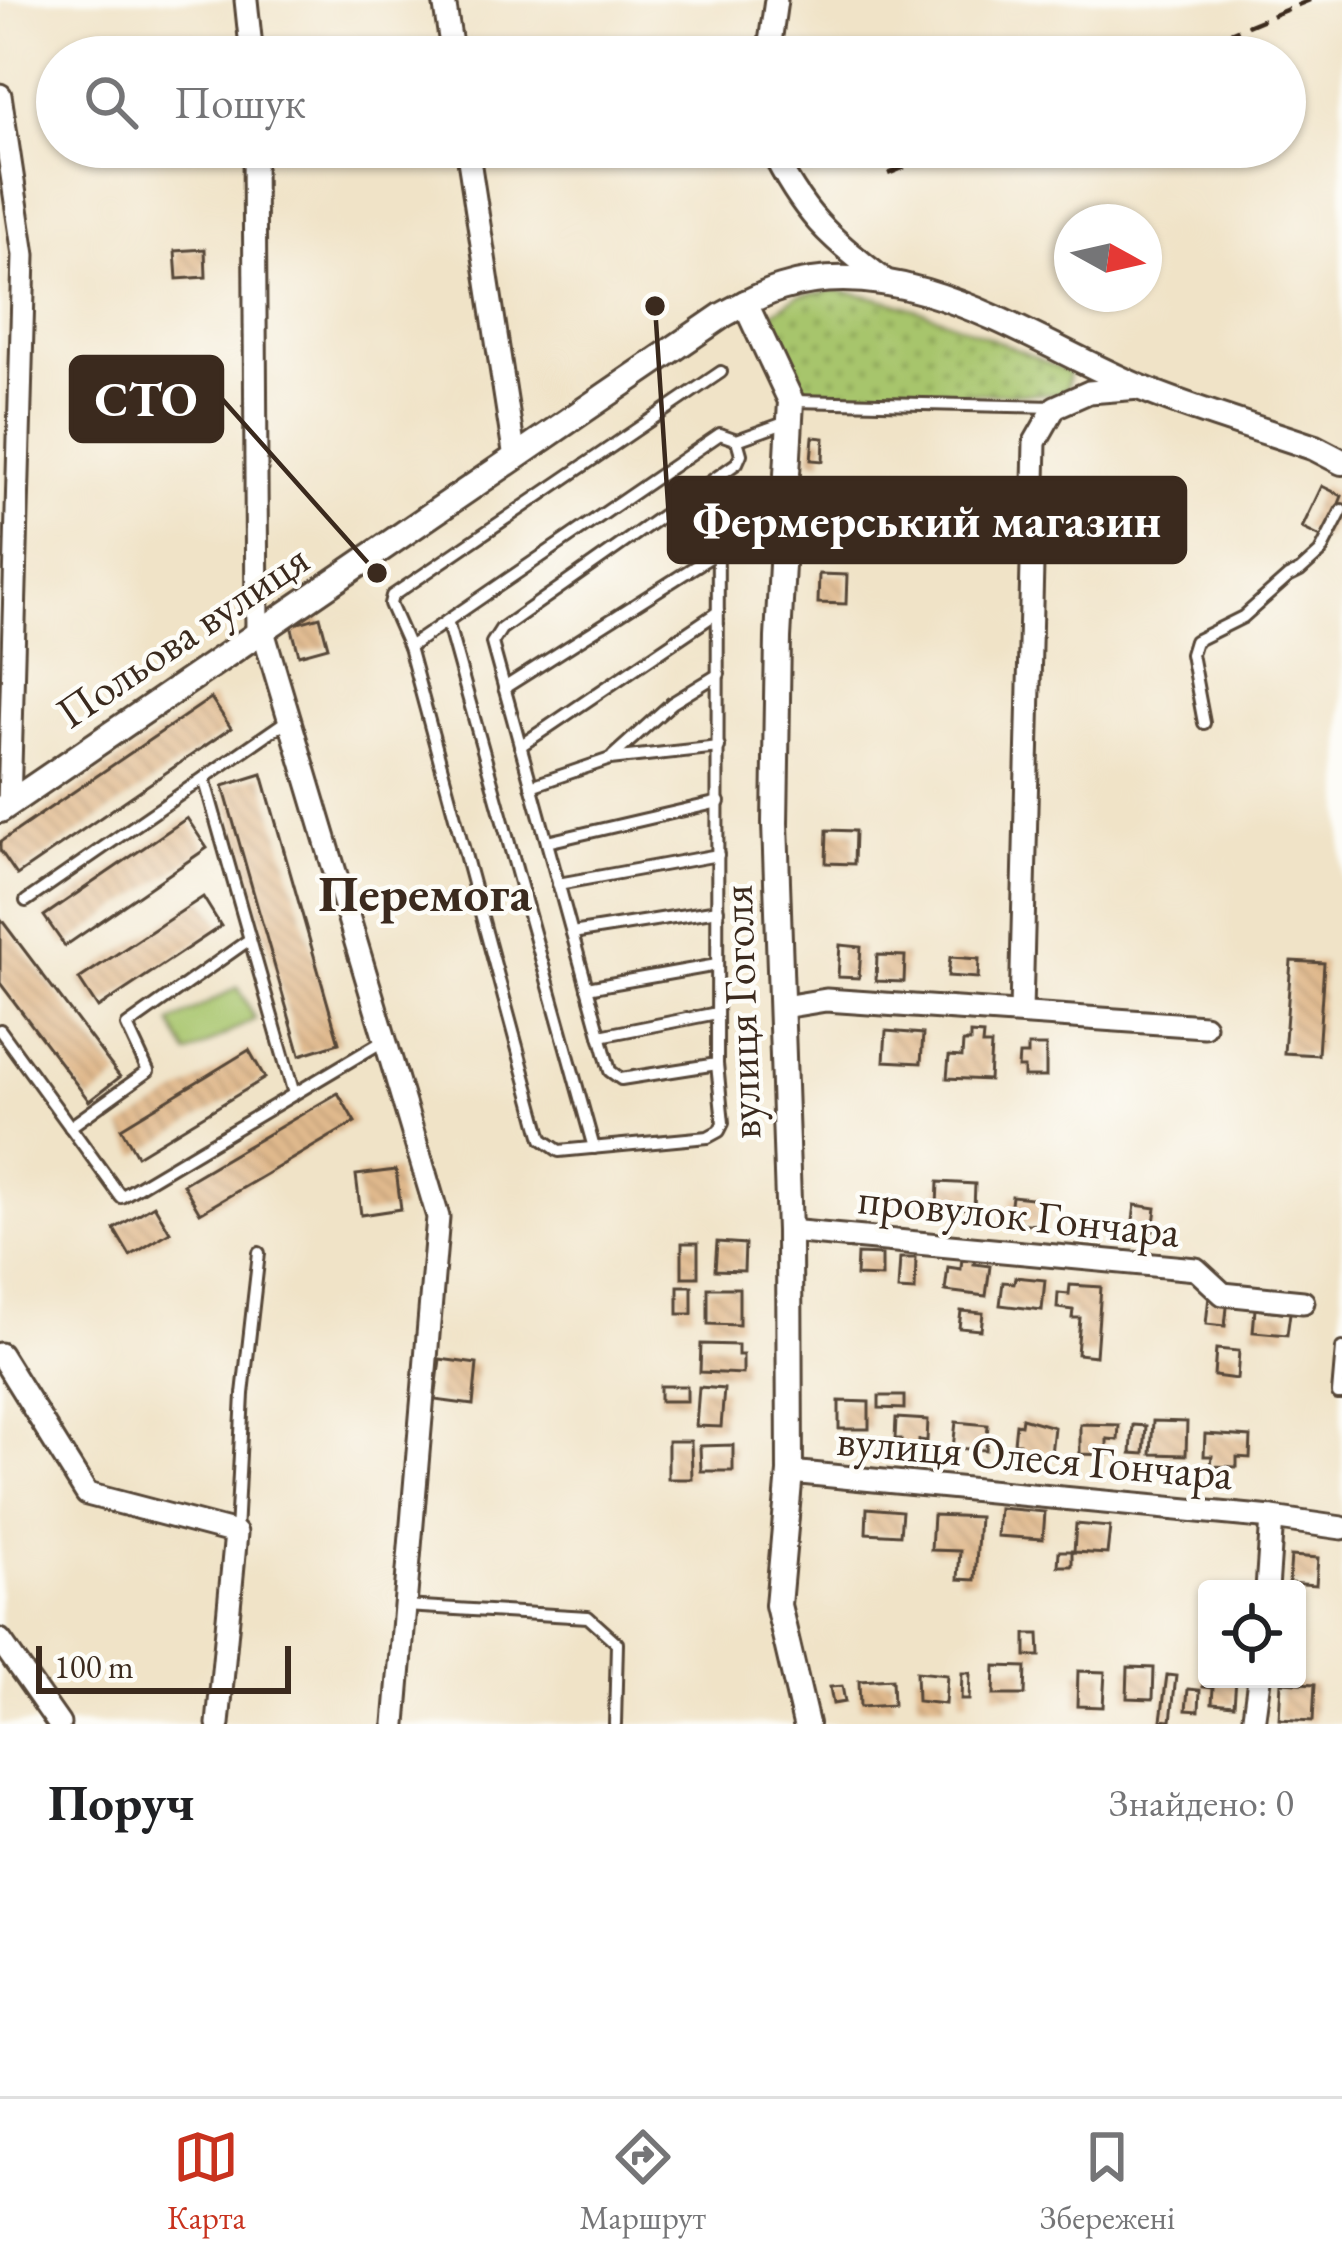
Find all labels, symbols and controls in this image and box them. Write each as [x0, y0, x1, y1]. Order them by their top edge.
search box [36, 36, 1306, 168]
icon: search [78, 69, 144, 135]
text: Пошук [174, 73, 306, 131]
north arrow [1054, 204, 1162, 312]
callout: СТО [71, 357, 222, 441]
text: СТО [95, 368, 197, 430]
callout: Фермерський магазин [669, 478, 1185, 562]
text: Фермерський магазин [693, 489, 1161, 551]
street label: Польова вулиця [45, 529, 319, 741]
district label: Перемога [318, 860, 532, 926]
street label: вулиця Гоголя [707, 884, 773, 1140]
street label: провулок Гончара [855, 1168, 1183, 1260]
street label: вулиця Олеся Гончара [835, 1410, 1235, 1502]
map controls [1198, 1580, 1306, 1688]
button: locate [1198, 1580, 1306, 1688]
scale bar [36, 1640, 291, 1693]
text: 100 m [54, 1645, 134, 1688]
text: Поруч [48, 1769, 194, 1835]
text: Знайдено: 0 [1109, 1777, 1294, 1828]
tab: Карта [167, 2124, 246, 2239]
tab: Маршрут [579, 2124, 706, 2239]
tab: Збережені [1040, 2124, 1175, 2239]

